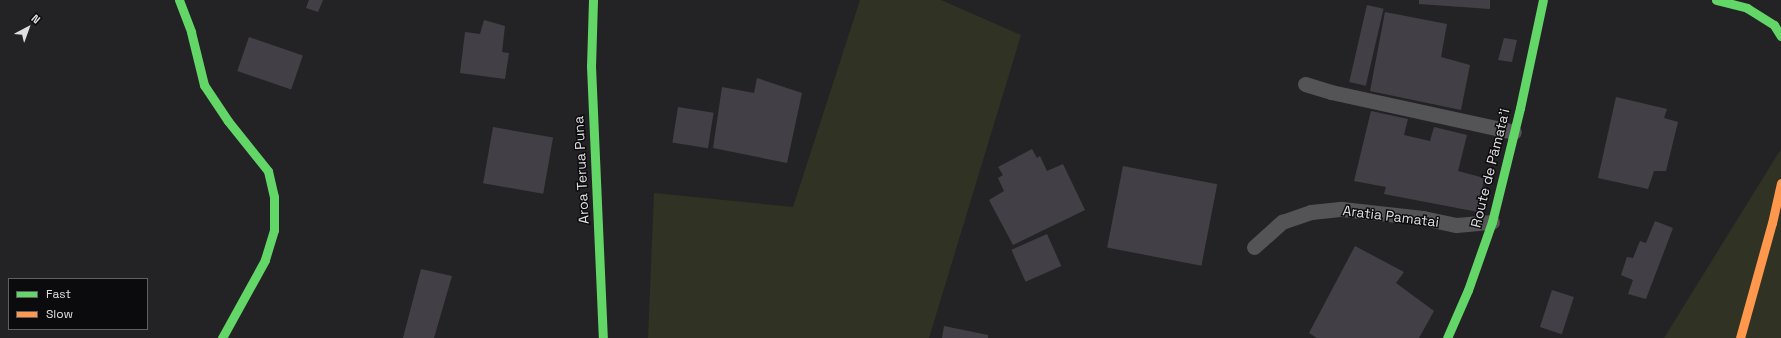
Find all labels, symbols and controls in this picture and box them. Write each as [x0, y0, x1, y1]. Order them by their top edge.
north arrow [8, 8, 48, 48]
text: N [28, 11, 43, 27]
street label: Route de Pāmata'i [1467, 107, 1513, 229]
street label: Aroa Terua Puna [570, 115, 592, 225]
street label: Aratia Pamatai [1342, 202, 1440, 230]
legend [8, 278, 148, 330]
text: Fast [46, 286, 71, 302]
text: Slow [46, 306, 73, 322]

